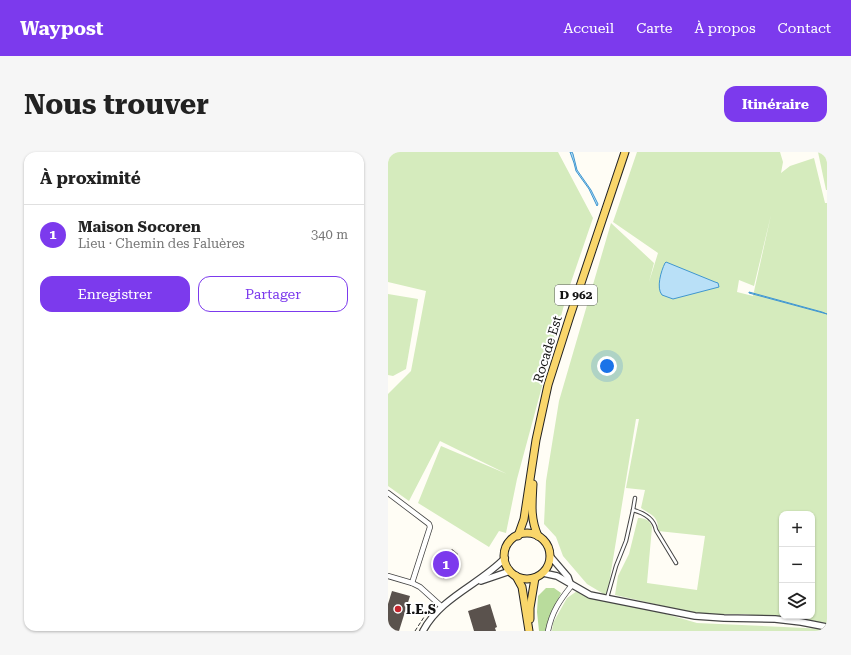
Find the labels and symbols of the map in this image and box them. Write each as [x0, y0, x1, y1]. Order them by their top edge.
road number: D 962 [555, 285, 597, 305]
street label: Rocade Est [530, 314, 565, 384]
your location [597, 356, 617, 376]
pin: 1 [433, 549, 459, 579]
place label: I.E.S [406, 602, 436, 617]
marker: I.E.S [393, 604, 403, 614]

